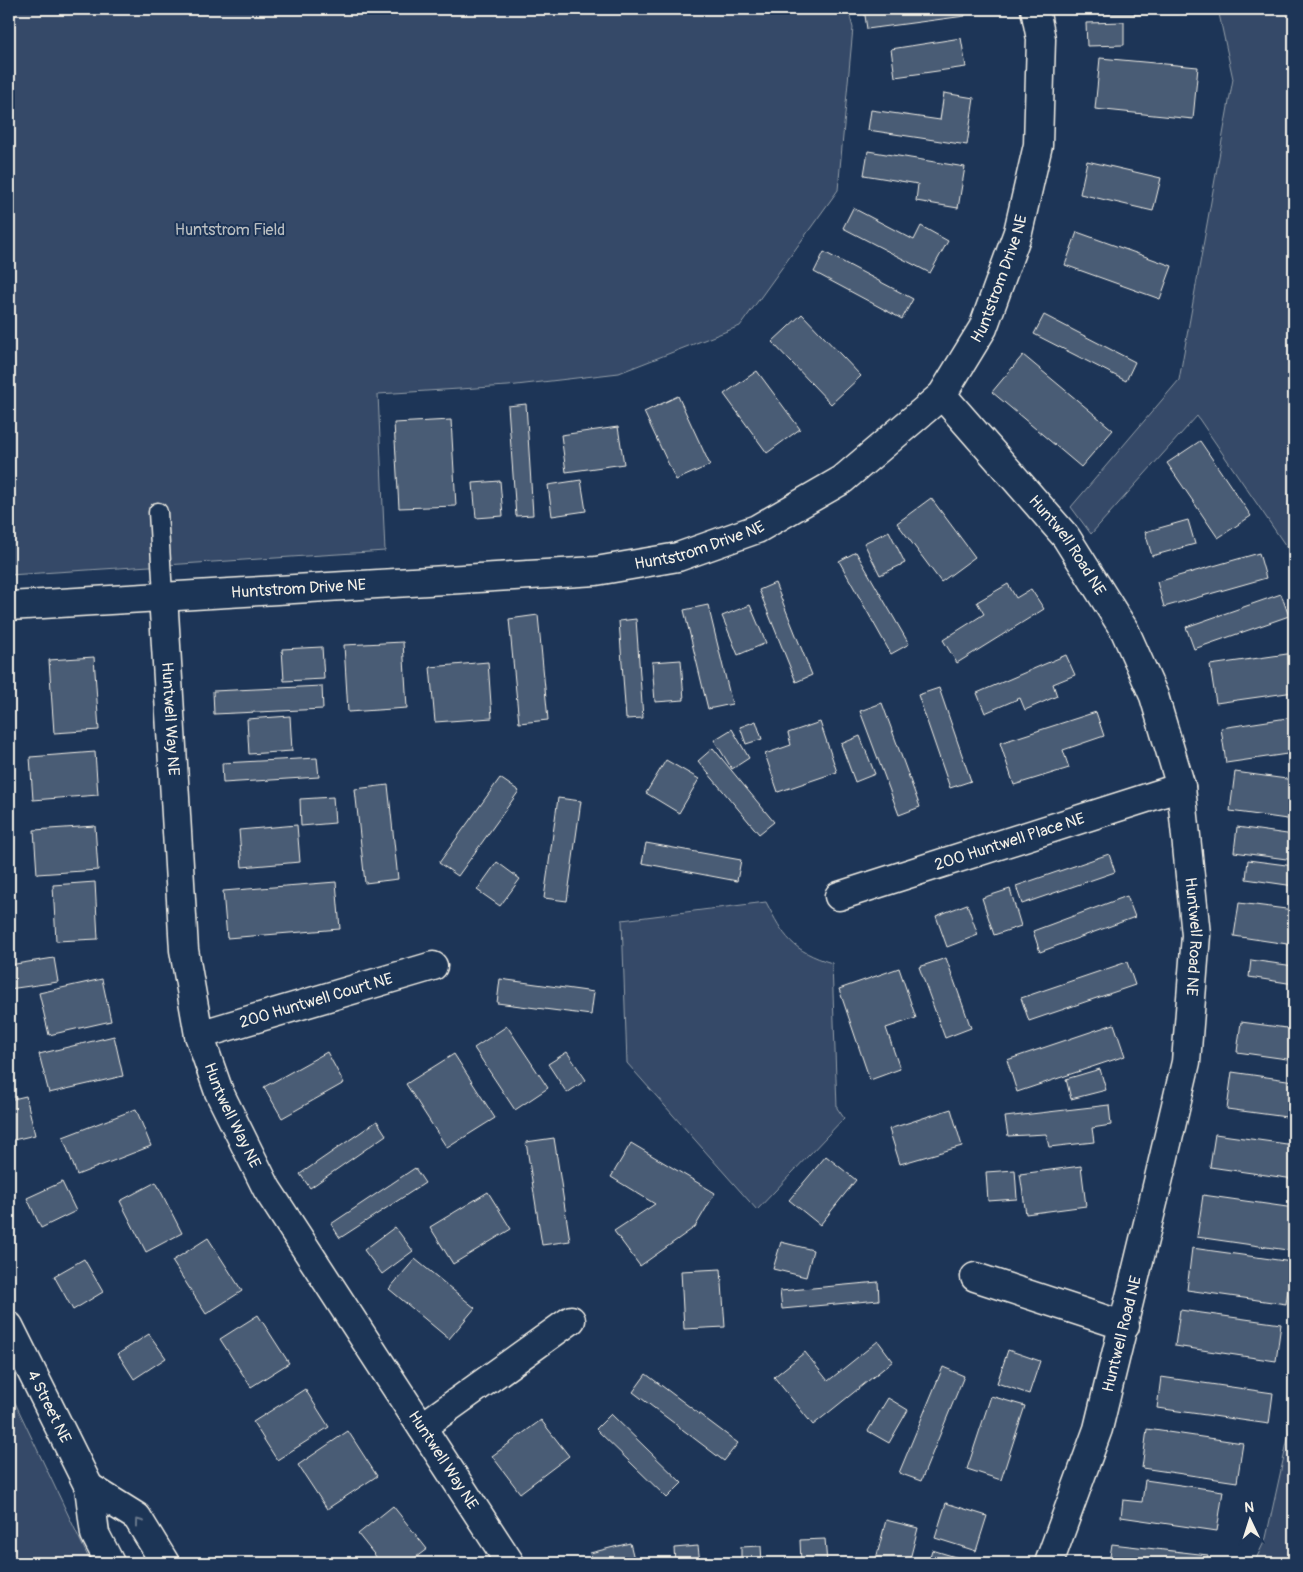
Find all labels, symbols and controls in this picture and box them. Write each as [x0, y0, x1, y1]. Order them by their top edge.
street label: Huntstrom Drive NE [966, 213, 1032, 346]
park label: Huntstrom Field [175, 220, 285, 240]
street label: Huntwell Road NE [1024, 491, 1110, 599]
street label: Huntstrom Drive NE [633, 517, 769, 574]
street label: Huntstrom Drive NE [230, 575, 367, 603]
street label: Huntwell Way NE [157, 661, 184, 776]
street label: 200 Huntwell Place NE [932, 808, 1087, 875]
street label: Huntwell Road NE [1180, 876, 1206, 997]
street label: 200 Huntwell Court NE [237, 968, 395, 1033]
street label: Huntwell Way NE [200, 1060, 265, 1171]
street label: Huntwell Road NE [1098, 1274, 1146, 1394]
street label: 4 Street NE [23, 1367, 76, 1446]
street label: Huntwell Way NE [404, 1407, 483, 1513]
north arrow [1226, 1494, 1276, 1544]
text: N [1244, 1499, 1254, 1516]
one-way arrow [136, 1518, 145, 1528]

